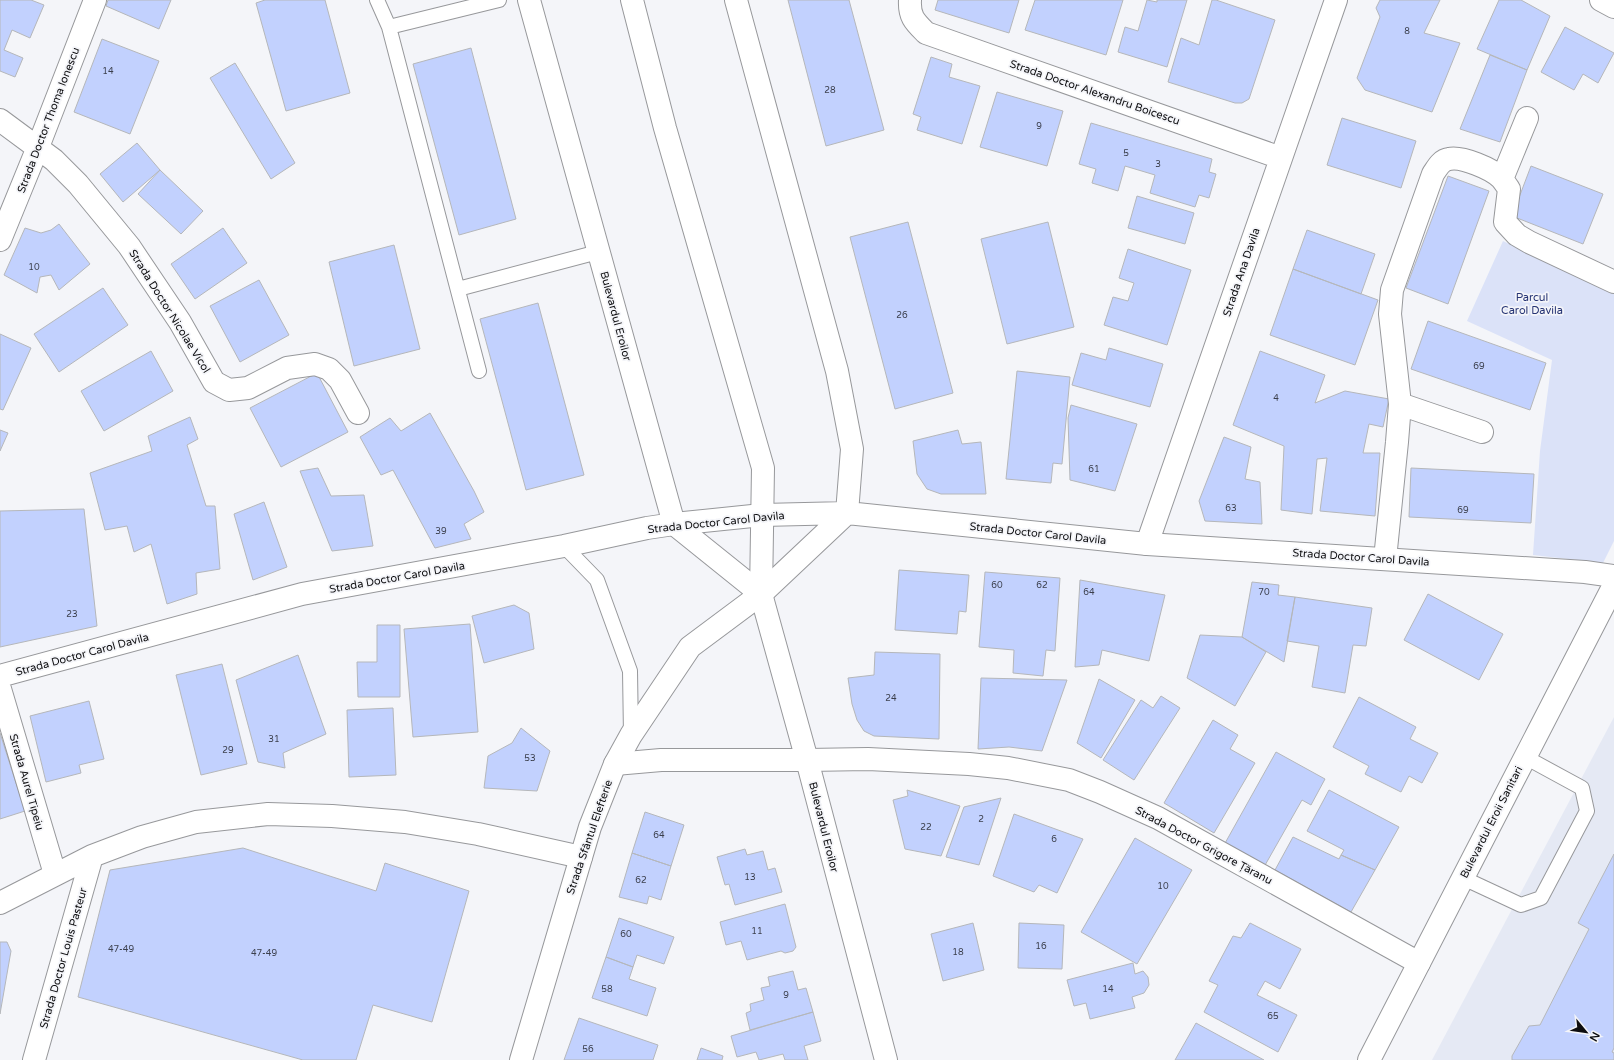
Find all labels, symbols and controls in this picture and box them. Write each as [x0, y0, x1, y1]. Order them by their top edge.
house number: 8 [1404, 26, 1410, 37]
street label: Strada Doctor Thoma Ionescu [15, 45, 82, 195]
street label: Strada Doctor Alexandru Boicescu [1008, 57, 1182, 128]
house number: 14 [102, 66, 114, 77]
house number: 28 [824, 85, 836, 96]
house number: 9 [1036, 121, 1042, 132]
house number: 5 [1123, 148, 1129, 159]
house number: 3 [1155, 159, 1161, 170]
street label: Strada Ana Davila [1220, 226, 1263, 318]
street label: Strada Doctor Nicolae Vicol [126, 247, 213, 375]
house number: 10 [28, 262, 40, 273]
street label: Bulevardul Eroilor [597, 270, 634, 363]
park label: Parcul Carol Davila [1501, 291, 1563, 317]
house number: 26 [896, 310, 908, 321]
house number: 69 [1473, 361, 1485, 372]
house number: 4 [1273, 393, 1279, 404]
house number: 61 [1088, 464, 1100, 475]
house number: 63 [1225, 503, 1237, 514]
house number: 69 [1457, 505, 1469, 516]
street label: Strada Doctor Carol Davila [647, 509, 785, 536]
street label: Strada Doctor Carol Davila [969, 520, 1107, 547]
house number: 39 [435, 526, 447, 537]
street label: Strada Doctor Carol Davila [1292, 546, 1430, 569]
street label: Strada Doctor Carol Davila [328, 559, 466, 596]
house number: 60 [991, 580, 1003, 591]
house number: 62 [1036, 580, 1048, 591]
house number: 64 [1083, 587, 1095, 598]
house number: 70 [1258, 587, 1270, 598]
house number: 23 [66, 609, 78, 620]
street label: Strada Doctor Carol Davila [14, 630, 150, 679]
house number: 24 [885, 693, 897, 704]
street label: Strada Aurel Tipeiu [7, 732, 47, 832]
house number: 31 [268, 734, 280, 745]
house number: 29 [222, 745, 234, 756]
house number: 53 [524, 753, 536, 764]
street label: Bulevardul Eroii Sanitari [1457, 764, 1525, 880]
street label: Strada Sfântul Elefterie [564, 778, 615, 896]
street label: Bulevardul Eroilor [806, 781, 841, 874]
street label: Strada Doctor Grigore Țăranu [1133, 804, 1275, 887]
house number: 2 [978, 814, 984, 825]
house number: 22 [920, 822, 932, 833]
house number: 64 [653, 830, 665, 841]
house number: 6 [1051, 834, 1057, 845]
house number: 13 [744, 872, 756, 883]
house number: 62 [635, 875, 647, 886]
house number: 10 [1157, 881, 1169, 892]
street label: Strada Doctor Louis Pasteur [37, 885, 90, 1030]
house number: 11 [751, 926, 763, 937]
house number: 60 [620, 929, 632, 940]
house number: 16 [1035, 941, 1047, 952]
house number: 47-49 [108, 944, 134, 955]
house number: 18 [952, 947, 964, 958]
house number: 47-49 [251, 948, 277, 959]
house number: 58 [601, 984, 613, 995]
house number: 14 [1102, 984, 1114, 995]
house number: 9 [783, 990, 789, 1001]
house number: 65 [1267, 1011, 1279, 1022]
north arrow [1566, 1012, 1606, 1052]
text: N [1586, 1030, 1602, 1044]
house number: 56 [582, 1044, 594, 1055]

